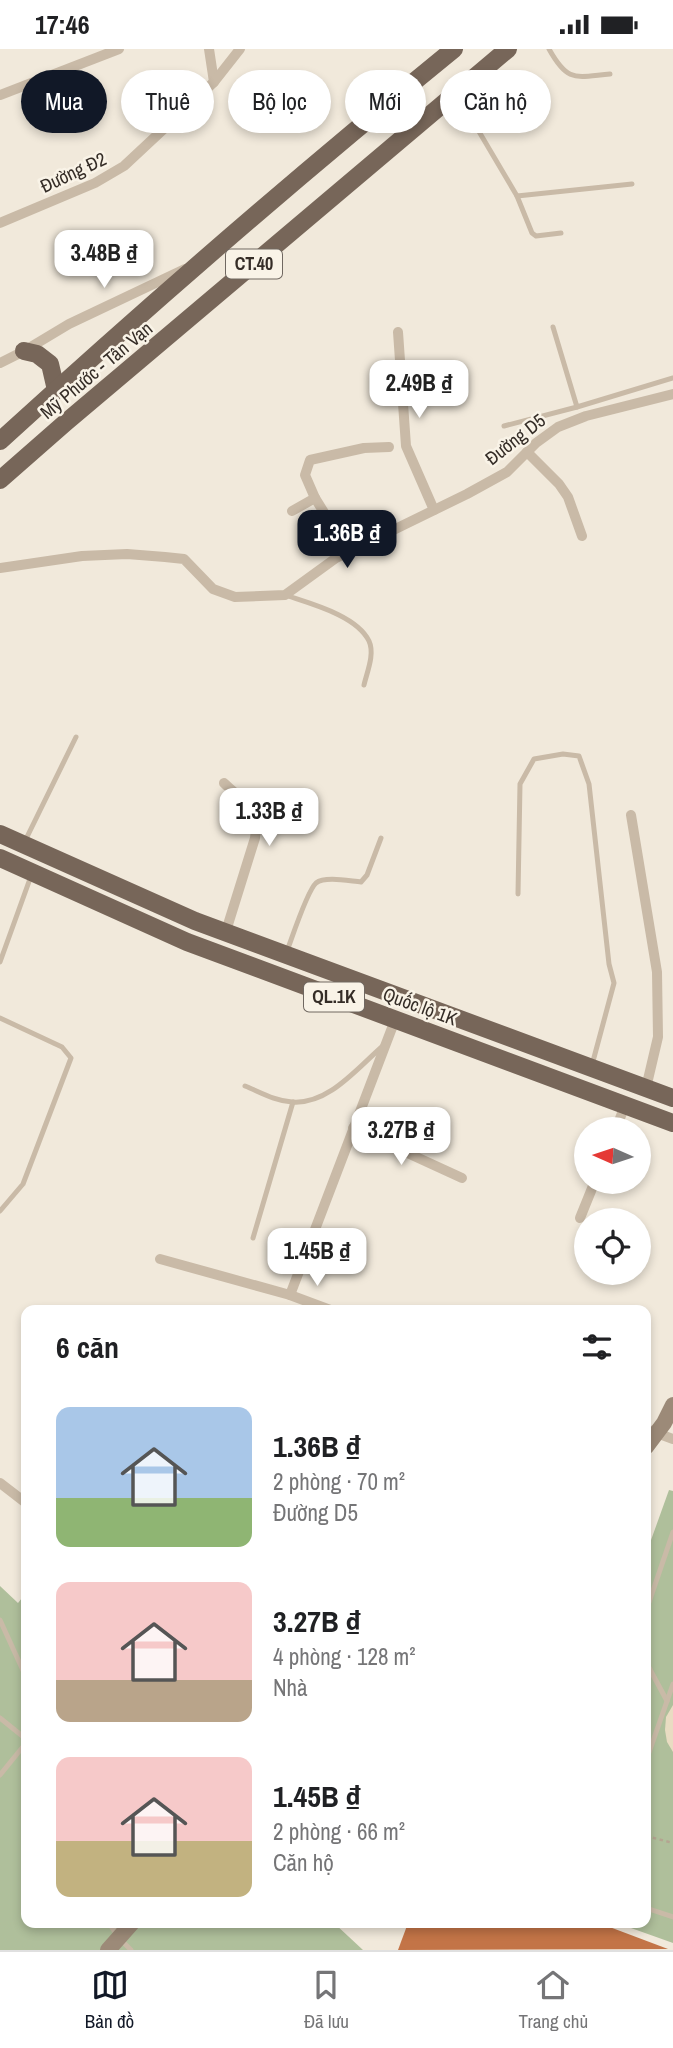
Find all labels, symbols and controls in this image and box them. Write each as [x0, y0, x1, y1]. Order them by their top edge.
text: 17:46 [35, 7, 90, 42]
chip: Mua [21, 70, 107, 133]
chip: Thuê [121, 70, 214, 133]
chip: Bộ lọc [228, 70, 331, 133]
chip: Mới [345, 70, 426, 133]
chip: Căn hộ [440, 70, 551, 133]
street label: Đường Đ2 [36, 145, 110, 199]
pin: 3.48B ₫ [39, 231, 169, 290]
text: 3.48B ₫ [70, 237, 138, 268]
road number: CT.40 [226, 249, 282, 279]
street label: Mỹ Phước - Tân Vạn [34, 315, 158, 425]
pin: 2.49B ₫ [354, 361, 484, 420]
text: 2.49B ₫ [385, 367, 453, 398]
street label: Đường D5 [479, 407, 551, 471]
pin: 1.36B ₫ [282, 511, 412, 570]
text: 1.36B ₫ [313, 517, 381, 548]
pin: 1.33B ₫ [204, 789, 334, 848]
text: 1.33B ₫ [235, 795, 303, 826]
street label: Quốc lộ 1K [379, 981, 461, 1032]
road number: QL.1K [304, 982, 364, 1011]
pin: 3.27B ₫ [336, 1107, 466, 1167]
text: 3.27B ₫ [367, 1114, 435, 1145]
north arrow [574, 1117, 651, 1193]
map controls [574, 1117, 651, 1285]
button: locate [574, 1208, 651, 1285]
pin: 1.45B ₫ [252, 1229, 382, 1288]
text: 1.45B ₫ [283, 1235, 351, 1266]
text: 6 căn [56, 1327, 119, 1367]
icon: filters [578, 1328, 616, 1366]
text: 1.36B ₫ [273, 1426, 361, 1466]
icon: home [112, 1435, 196, 1519]
text: 2 phòng · 70 m² [273, 1466, 405, 1497]
text: Đường D5 [273, 1497, 358, 1528]
text: 3.27B ₫ [273, 1601, 361, 1641]
icon: home [112, 1610, 196, 1694]
text: 4 phòng · 128 m² [273, 1641, 416, 1672]
text: Nhà [273, 1672, 308, 1703]
text: 1.45B ₫ [273, 1776, 361, 1816]
icon: home [112, 1785, 196, 1869]
text: 2 phòng · 66 m² [273, 1816, 405, 1847]
text: Căn hộ [273, 1847, 334, 1878]
tab: Bản đồ [85, 1966, 134, 2034]
tab: Đã lưu [304, 1966, 349, 2034]
tab: Trang chủ [519, 1966, 588, 2034]

